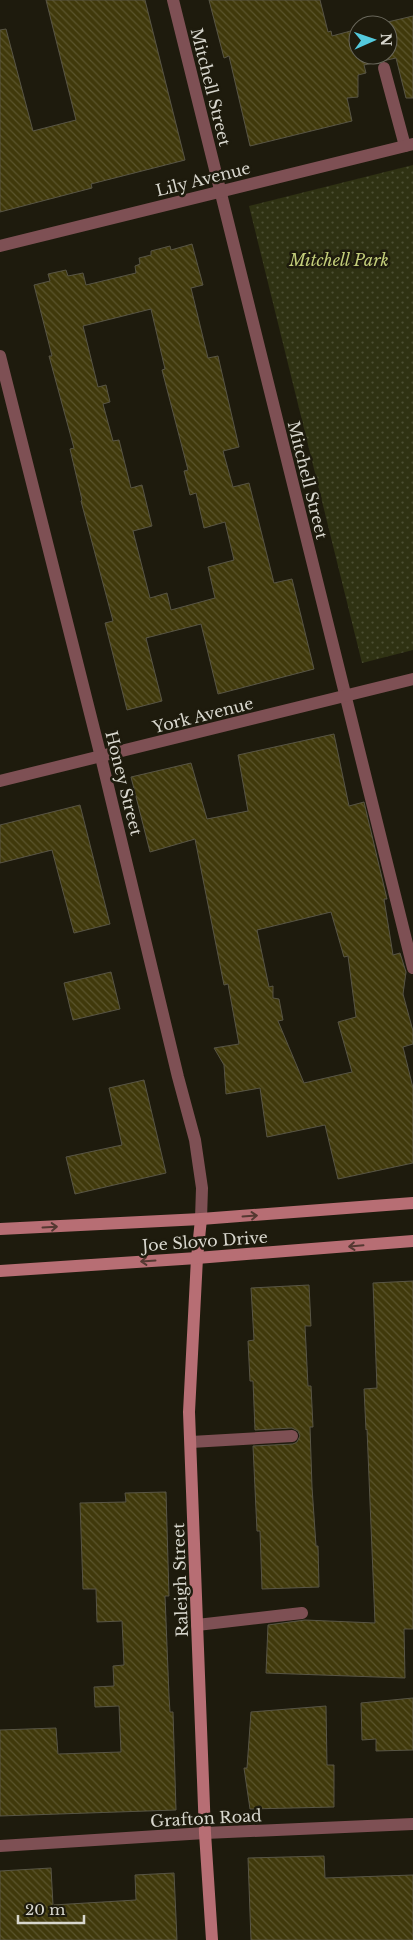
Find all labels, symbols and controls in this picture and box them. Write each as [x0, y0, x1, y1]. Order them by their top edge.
north arrow [348, 15, 398, 65]
street label: Mitchell Street [187, 26, 235, 148]
text: N [377, 33, 395, 46]
street label: Lily Avenue [154, 158, 252, 200]
park label: Mitchell Park [288, 250, 389, 270]
street label: Mitchell Street [284, 419, 332, 541]
street label: York Avenue [150, 693, 255, 737]
street label: Honey Street [101, 729, 147, 837]
one-way arrow [241, 1211, 257, 1220]
one-way arrow [41, 1222, 57, 1231]
street label: Joe Slovo Drive [139, 1227, 269, 1256]
one-way arrow [348, 1241, 364, 1250]
one-way arrow [140, 1257, 156, 1266]
street label: Raleigh Street [168, 1522, 192, 1638]
street label: Grafton Road [150, 1805, 262, 1831]
scale bar [18, 1892, 84, 1924]
text: 20 m [25, 1900, 65, 1919]

